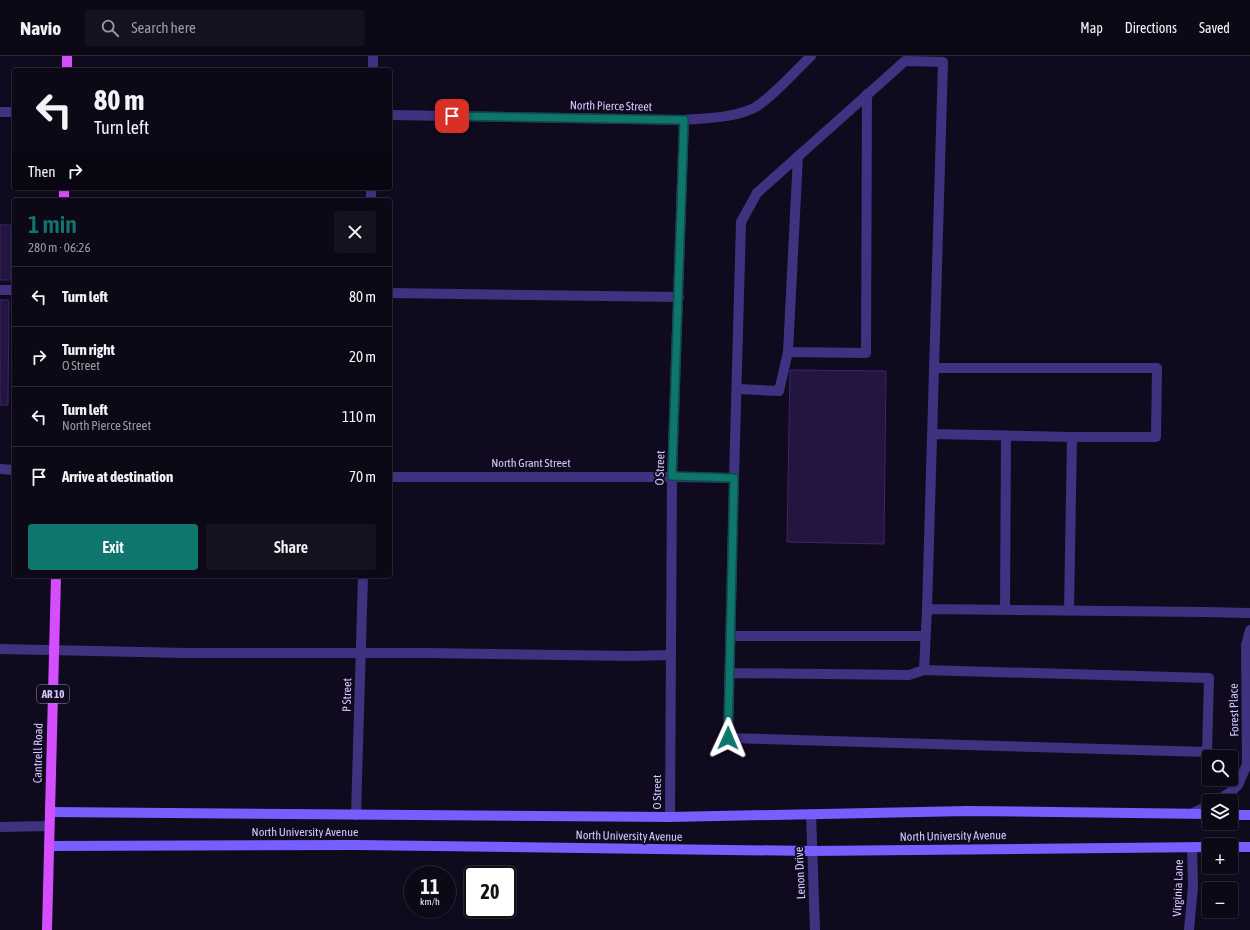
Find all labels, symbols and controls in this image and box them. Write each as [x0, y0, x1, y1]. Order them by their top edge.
search box [85, 10, 365, 46]
text: Navio [20, 17, 61, 39]
icon: search [99, 17, 121, 39]
text: Search here [131, 19, 196, 36]
text: Map [1080, 20, 1103, 36]
text: Directions [1125, 20, 1177, 36]
text: Saved [1199, 20, 1230, 36]
icon: left [28, 84, 80, 136]
text: 80 m [94, 84, 144, 116]
street label: North Pierce Street [570, 98, 653, 114]
pin [435, 99, 469, 133]
icon: arrive [441, 105, 463, 127]
text: Turn left [94, 117, 149, 138]
icon: right [64, 160, 86, 182]
text: Then [28, 163, 56, 180]
text: 1 min [28, 211, 77, 238]
button: close [334, 211, 376, 253]
text: 280 m · 06:26 [28, 240, 91, 255]
icon: left [28, 286, 50, 308]
text: Turn left [62, 288, 108, 305]
text: 80 m [349, 288, 376, 305]
text: Turn right [62, 341, 115, 358]
icon: right [28, 346, 50, 368]
text: 20 m [349, 348, 376, 365]
text: O Street [62, 358, 100, 373]
text: Turn left [62, 401, 108, 418]
icon: left [28, 406, 50, 428]
text: 110 m [342, 408, 376, 425]
text: North Pierce Street [62, 418, 151, 433]
street label: O Street [652, 450, 668, 486]
street label: North Grant Street [491, 456, 571, 470]
icon: arrive [28, 466, 50, 488]
text: Arrive at destination [62, 468, 173, 485]
text: 70 m [349, 468, 376, 485]
button: Exit [28, 524, 198, 570]
button: Share [206, 524, 376, 570]
street label: P Street [340, 677, 354, 712]
street label: Forest Place [1227, 683, 1241, 737]
road number: AR 10 [37, 685, 69, 703]
position arrow [707, 717, 749, 759]
street label: Cantrell Road [30, 723, 46, 783]
map controls [1202, 750, 1238, 918]
button: search [1202, 750, 1238, 786]
street label: O Street [650, 774, 664, 809]
button: layers [1202, 794, 1238, 830]
street label: North University Avenue [252, 825, 358, 839]
street label: North University Avenue [575, 828, 683, 844]
street label: North University Avenue [899, 828, 1007, 844]
button: + [1202, 838, 1238, 874]
street label: Lenon Drive [792, 847, 808, 899]
street label: Virginia Lane [1170, 859, 1186, 917]
speed limit sign: 20 [464, 866, 516, 918]
text: 11 [421, 875, 439, 898]
button: − [1202, 882, 1238, 918]
text: km/h [420, 896, 440, 907]

